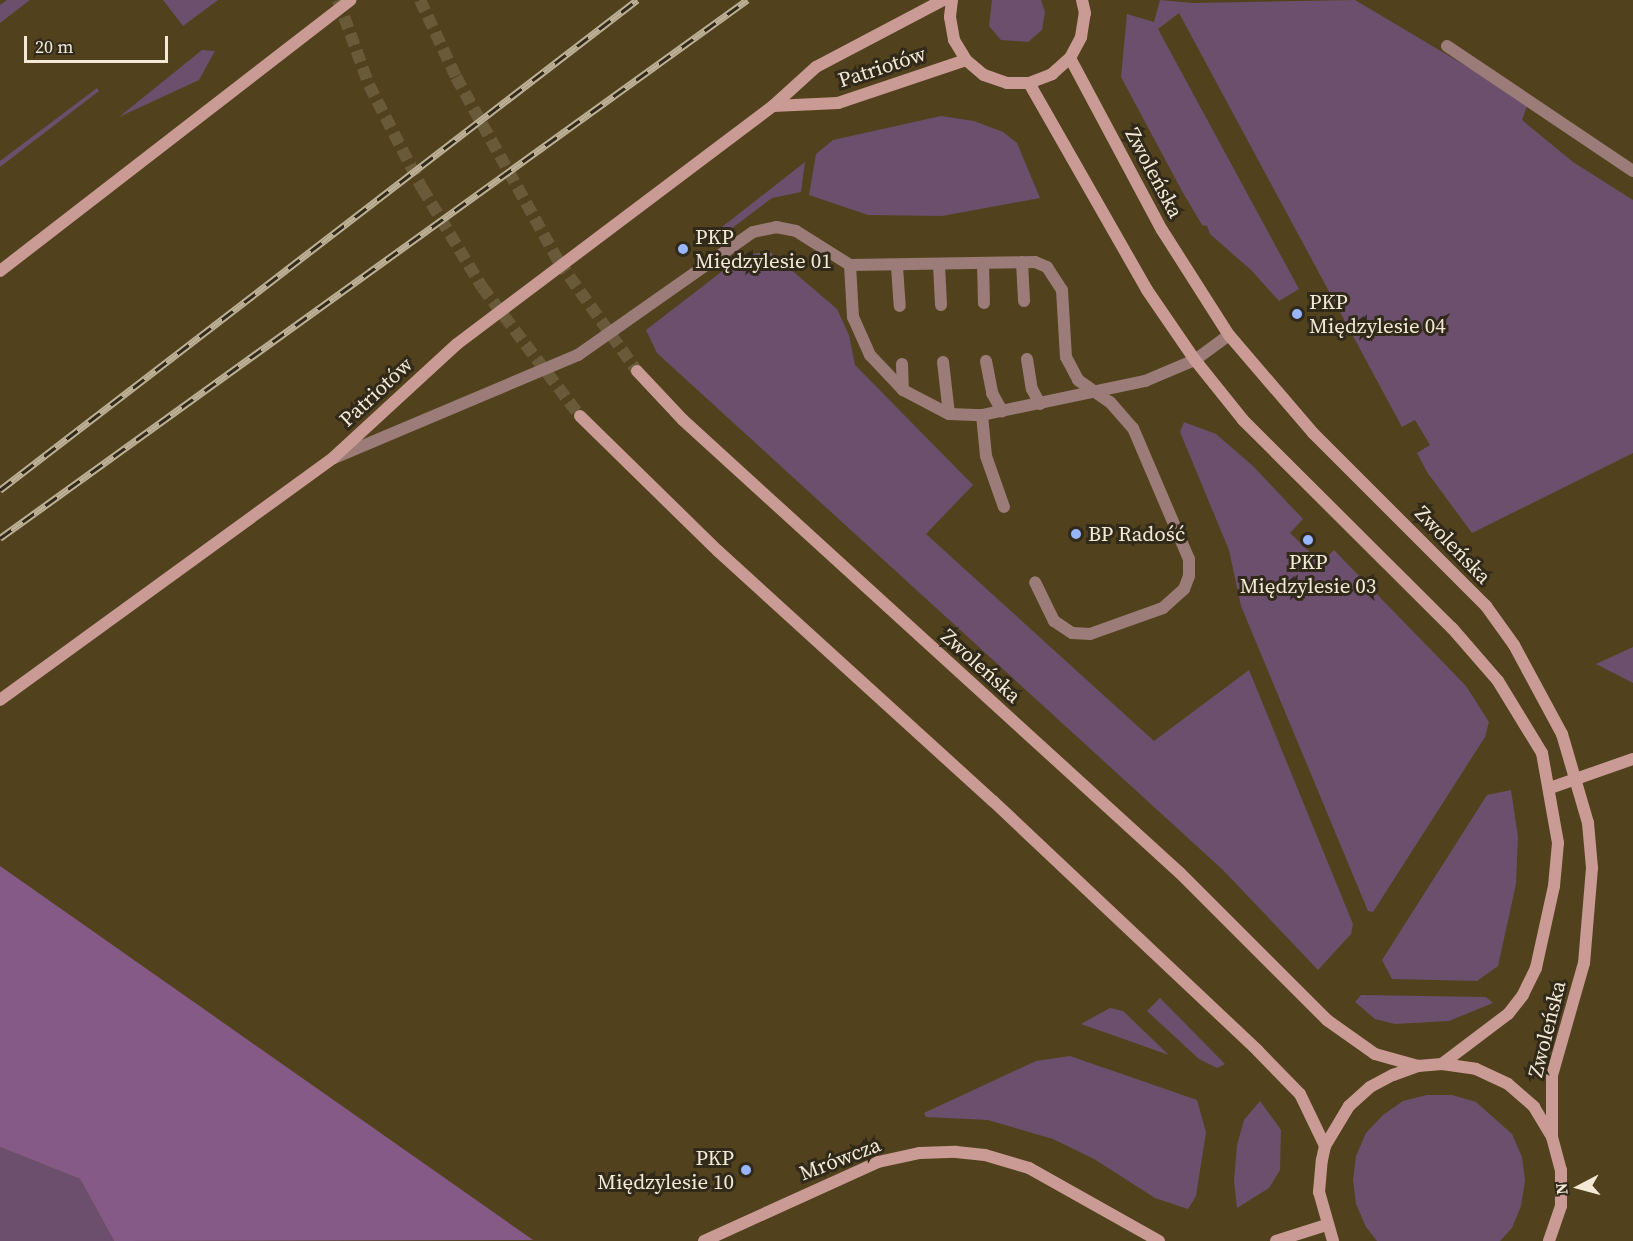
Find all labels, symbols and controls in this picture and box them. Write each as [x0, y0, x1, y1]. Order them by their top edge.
scale bar [27, 24, 171, 62]
text: 20 m [35, 34, 73, 59]
street label: Patriotów [835, 41, 929, 93]
street label: Zwoleńska [1120, 124, 1188, 222]
place label: PKP Międzylesie 01 [695, 224, 832, 274]
marker: PKP Międzylesie 01 [676, 242, 690, 256]
place label: PKP Międzylesie 04 [1309, 289, 1446, 339]
marker: PKP Międzylesie 04 [1290, 307, 1304, 321]
street label: Patriotów [334, 352, 418, 432]
street label: Zwoleńska [1410, 501, 1496, 589]
place label: BP Radość [1088, 521, 1185, 547]
marker: BP Radość [1069, 527, 1083, 541]
marker: PKP Międzylesie 03 [1301, 533, 1315, 547]
place label: PKP Międzylesie 03 [1240, 549, 1376, 599]
street label: Zwoleńska [936, 624, 1026, 708]
street label: Zwoleńska [1523, 978, 1571, 1080]
street label: Mrówcza [796, 1132, 884, 1186]
place label: PKP Międzylesie 10 [597, 1145, 734, 1195]
north arrow [1549, 1157, 1609, 1217]
marker: PKP Międzylesie 10 [739, 1163, 753, 1177]
text: N [1550, 1182, 1573, 1196]

